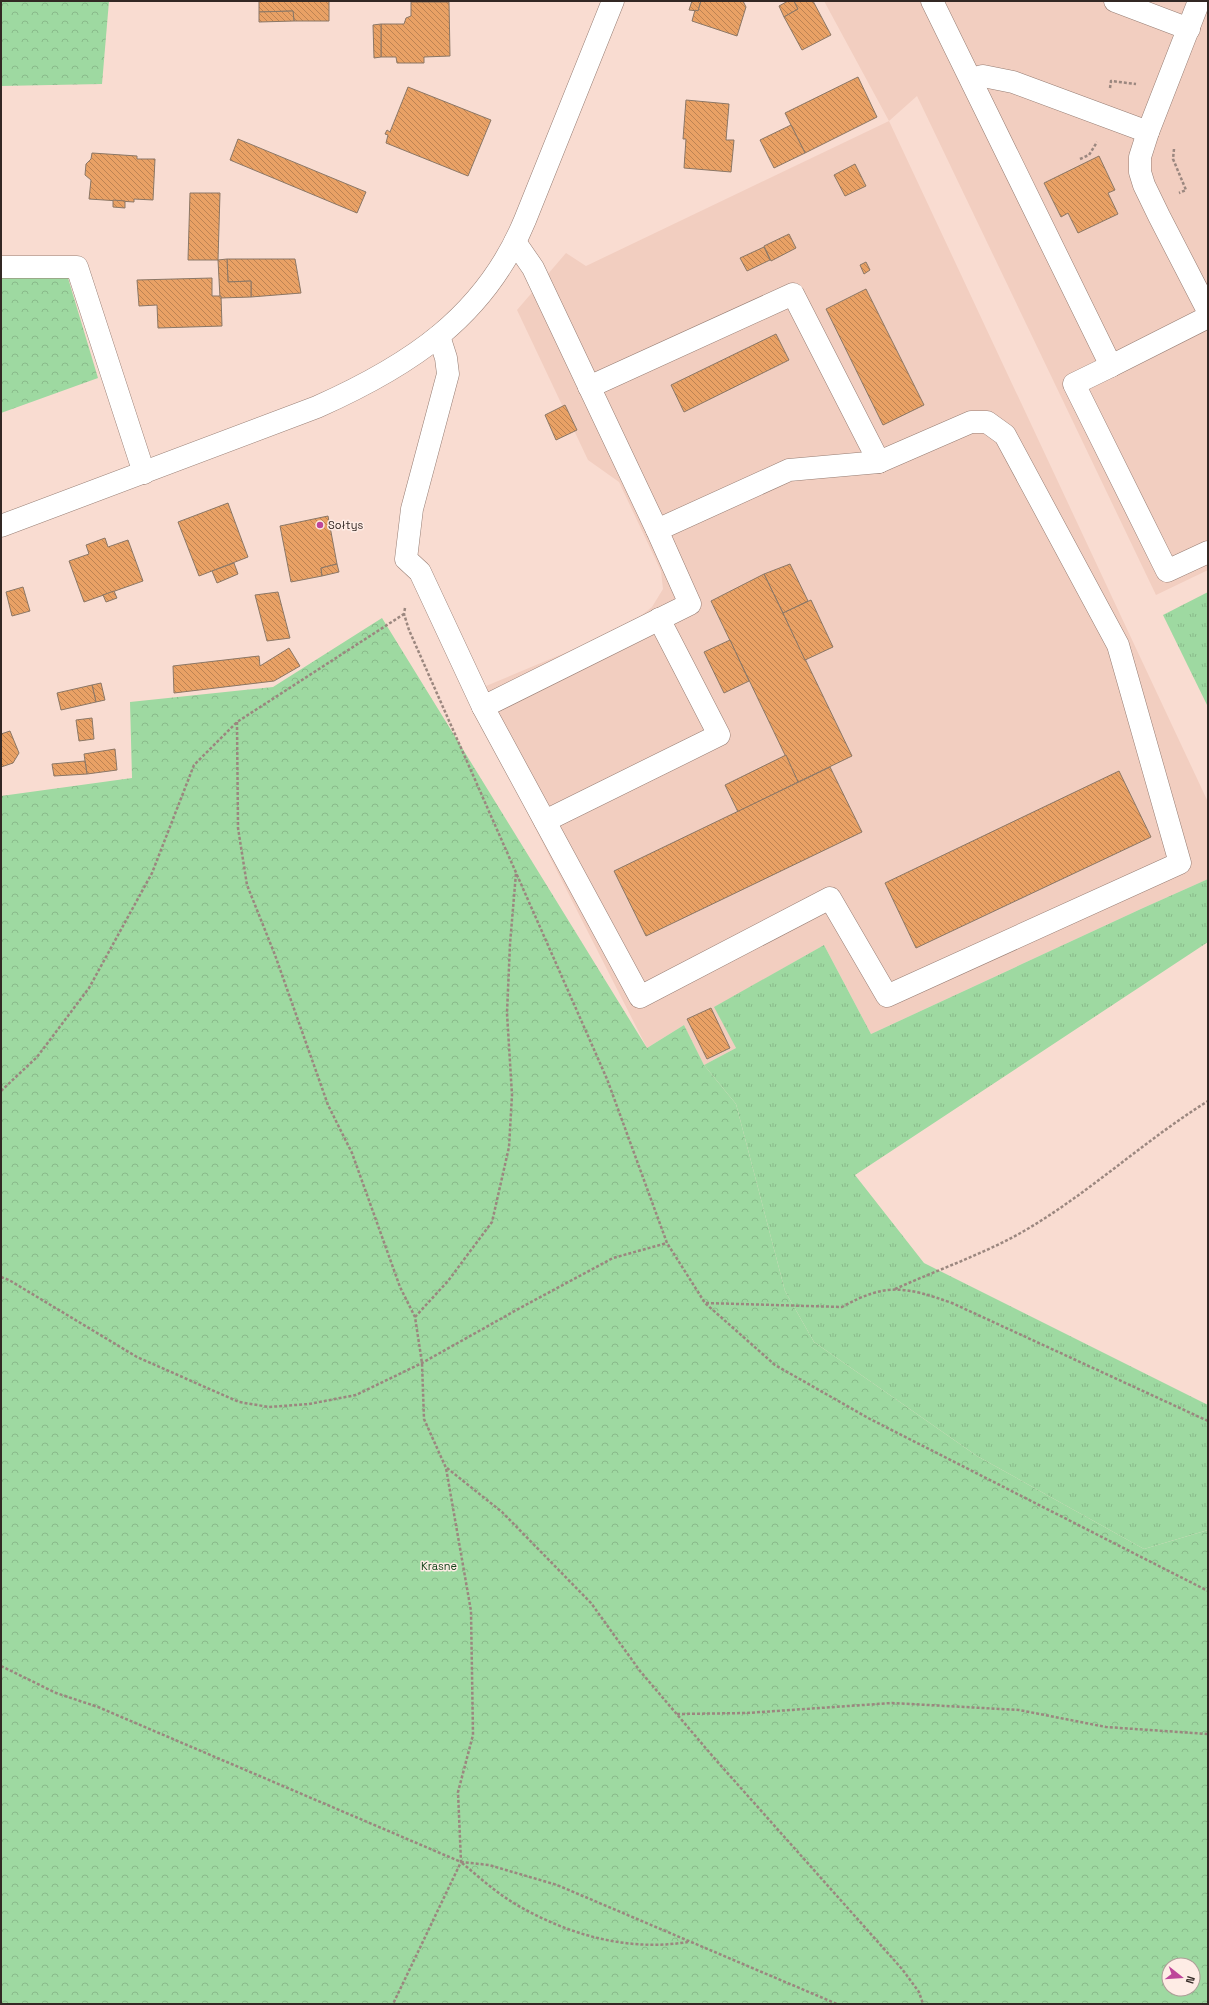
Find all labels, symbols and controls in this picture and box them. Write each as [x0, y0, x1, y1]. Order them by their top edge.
place label: Sołtys [328, 518, 363, 532]
marker: Sołtys [315, 520, 325, 530]
park label: Krasne [421, 1559, 457, 1573]
north arrow [1161, 1957, 1201, 1997]
text: N [1183, 1974, 1198, 1985]

